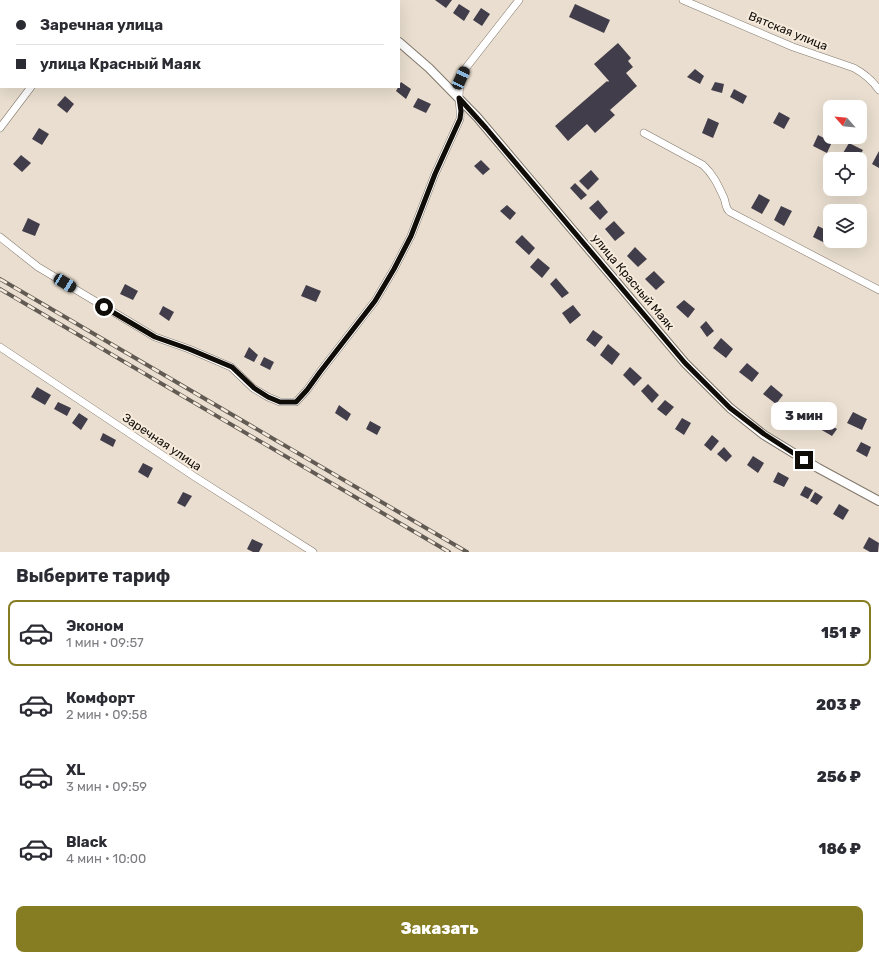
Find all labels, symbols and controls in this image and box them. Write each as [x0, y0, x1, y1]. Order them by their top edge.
street label: Вятская улица [746, 9, 830, 53]
text: Заречная улица [40, 16, 163, 34]
text: улица Красный Маяк [40, 55, 201, 73]
car [450, 65, 472, 91]
north arrow [823, 100, 867, 144]
map controls [823, 100, 867, 248]
button: locate [823, 152, 867, 196]
button: layers [823, 204, 867, 248]
street label: улица Красный Маяк [589, 231, 678, 333]
car [52, 272, 78, 294]
route start [95, 298, 113, 316]
callout: 3 мин [771, 402, 837, 430]
text: 3 мин [785, 408, 823, 423]
street label: Заречная улица [120, 410, 204, 474]
route end [795, 451, 813, 469]
text: Выберите тариф [16, 565, 170, 587]
icon: car [18, 615, 54, 651]
text: Эконом [66, 617, 124, 635]
text: 151 ₽ [821, 624, 861, 642]
text: 1 мин · 09:57 [66, 635, 144, 650]
icon: car [18, 687, 54, 723]
text: Комфорт [66, 689, 135, 707]
text: 203 ₽ [816, 696, 861, 714]
text: 2 мин · 09:58 [66, 707, 147, 722]
icon: car [18, 759, 54, 795]
text: XL [66, 761, 85, 779]
text: 256 ₽ [817, 768, 861, 786]
text: 3 мин · 09:59 [66, 779, 147, 794]
icon: car [18, 831, 54, 867]
text: Black [66, 833, 107, 851]
text: 186 ₽ [818, 840, 861, 858]
text: 4 мин · 10:00 [66, 851, 146, 866]
button: Заказать [16, 906, 863, 952]

